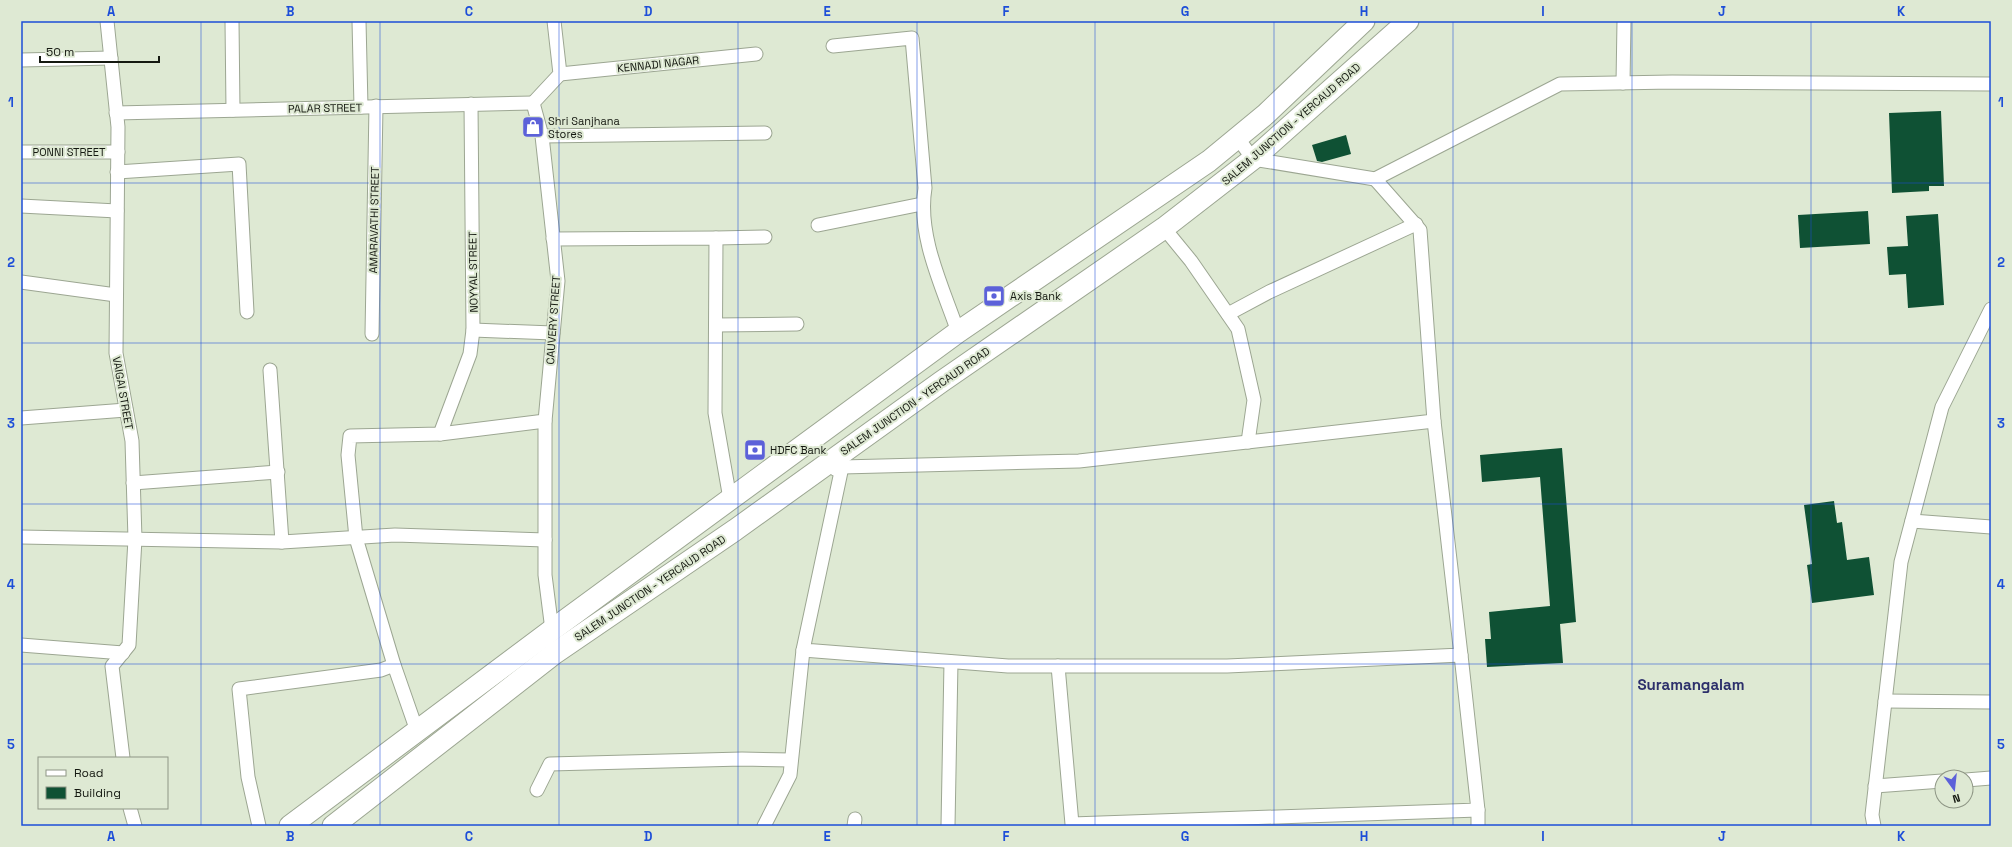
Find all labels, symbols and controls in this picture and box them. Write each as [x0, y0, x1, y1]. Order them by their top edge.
text: A [107, 3, 116, 20]
text: B [286, 3, 295, 20]
text: C [465, 3, 473, 20]
text: D [644, 3, 653, 20]
text: E [823, 3, 831, 20]
text: F [1003, 3, 1010, 20]
text: G [1181, 3, 1189, 20]
text: H [1360, 3, 1368, 20]
text: I [1541, 3, 1545, 20]
text: J [1718, 3, 1726, 20]
text: K [1897, 3, 1906, 20]
scale bar [40, 38, 159, 64]
text: 50 m [46, 44, 74, 60]
street label: KENNADI NAGAR [616, 53, 700, 75]
street label: SALEM JUNCTION - YERCAUD ROAD [1219, 60, 1363, 188]
text: 1 [8, 94, 14, 111]
text: 1 [1998, 94, 2004, 111]
street label: PALAR STREET [288, 100, 363, 116]
shop icon: Shri Sanjhana Stores [520, 114, 546, 140]
place label: Shri Sanjhana Stores [548, 114, 620, 141]
street label: PONNI STREET [33, 145, 106, 159]
street label: AMARAVATHI STREET [366, 166, 382, 274]
street label: NOYYAL STREET [465, 231, 481, 313]
text: 2 [7, 254, 15, 271]
text: 2 [1997, 254, 2005, 271]
street label: CAUVERY STREET [543, 275, 563, 365]
bank icon: Axis Bank [981, 283, 1007, 309]
place label: Axis Bank [1010, 289, 1061, 303]
street label: SALEM JUNCTION - YERCAUD ROAD [838, 344, 992, 458]
street label: VAIGAI STREET [110, 355, 136, 431]
text: 3 [7, 415, 15, 432]
text: 3 [1997, 415, 2005, 432]
bank icon: HDFC Bank [742, 437, 768, 463]
place label: HDFC Bank [770, 443, 827, 457]
street label: SALEM JUNCTION - YERCAUD ROAD [572, 532, 728, 644]
text: 4 [7, 576, 15, 593]
text: 4 [1997, 576, 2005, 593]
district label: Suramangalam [1637, 675, 1745, 694]
text: 5 [7, 736, 15, 753]
text: 5 [1997, 736, 2005, 753]
legend [38, 757, 168, 809]
text: Road [74, 765, 103, 781]
north arrow [1934, 769, 1974, 809]
text: Building [74, 785, 121, 801]
text: N [1951, 791, 1962, 806]
text: A [107, 828, 116, 845]
text: B [286, 828, 295, 845]
text: C [465, 828, 473, 845]
text: D [644, 828, 653, 845]
text: E [823, 828, 831, 845]
text: F [1003, 828, 1010, 845]
text: G [1181, 828, 1189, 845]
text: H [1360, 828, 1368, 845]
text: I [1541, 828, 1545, 845]
text: J [1718, 828, 1726, 845]
text: K [1897, 828, 1906, 845]

